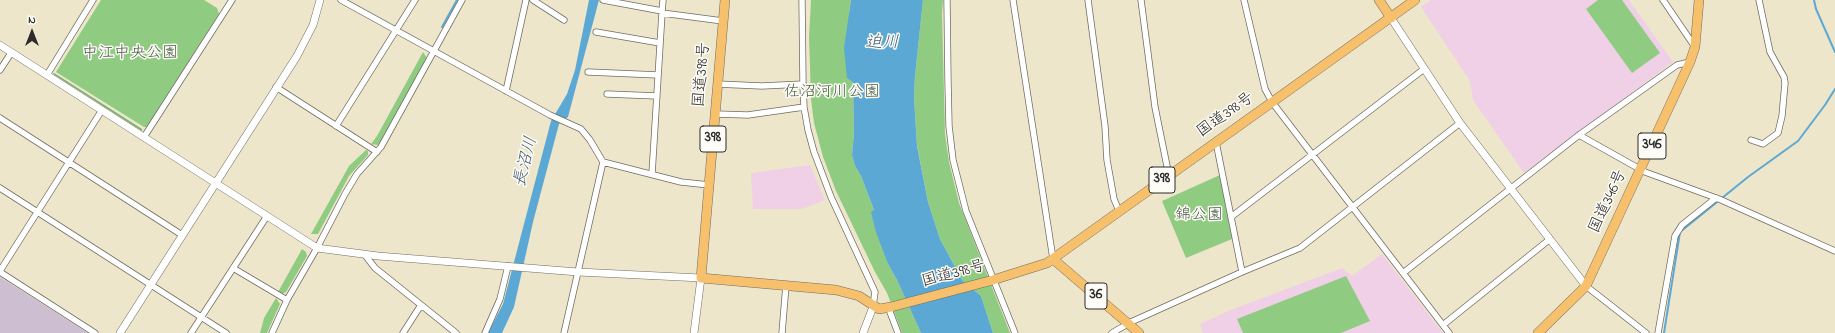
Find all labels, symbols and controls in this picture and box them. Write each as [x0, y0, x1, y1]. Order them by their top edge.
north arrow [12, 12, 52, 52]
text: N [28, 12, 36, 28]
water label: 迫川 [865, 34, 899, 54]
street label: 国道398号 [691, 42, 715, 108]
park label: 中江中央公園 [82, 44, 178, 64]
park label: 佐沼河川公園 [784, 83, 880, 103]
street label: 国道398号 [1194, 89, 1258, 143]
road number: 398 [700, 126, 726, 152]
road number: 346 [1638, 133, 1666, 159]
water label: 長沼川 [511, 135, 543, 189]
road number: 398 [1149, 167, 1175, 193]
street label: 国道346号 [1586, 167, 1632, 237]
park label: 錦公園 [1175, 206, 1223, 226]
street label: 国道398号 [920, 257, 988, 293]
road number: 36 [1085, 283, 1107, 309]

